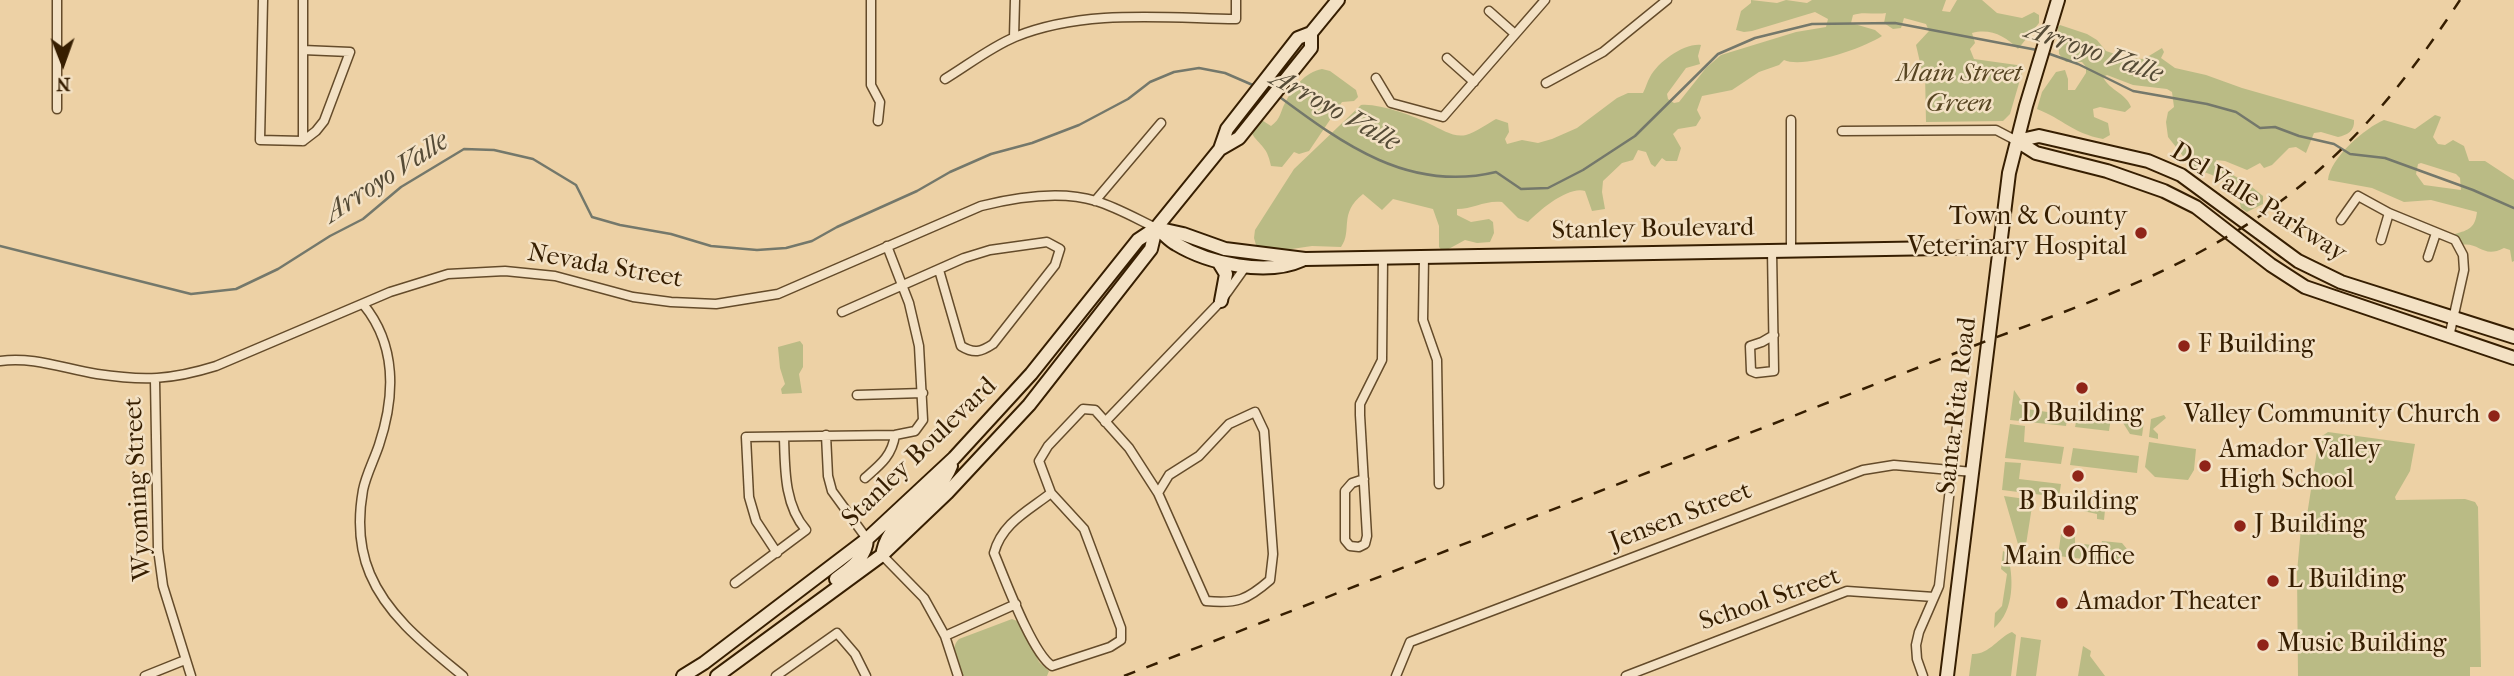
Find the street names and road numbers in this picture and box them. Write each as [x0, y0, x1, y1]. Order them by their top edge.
street label: Del Valle Parkway [2164, 136, 2352, 270]
street label: Stanley Boulevard [1551, 213, 1755, 247]
street label: Nevada Street [525, 238, 685, 296]
street label: Santa Rita Road [1932, 316, 1984, 496]
street label: Stanley Boulevard [836, 371, 1004, 535]
street label: Wyoming Street [119, 396, 159, 582]
street label: Jensen Street [1606, 476, 1756, 558]
street label: School Street [1696, 561, 1844, 639]

